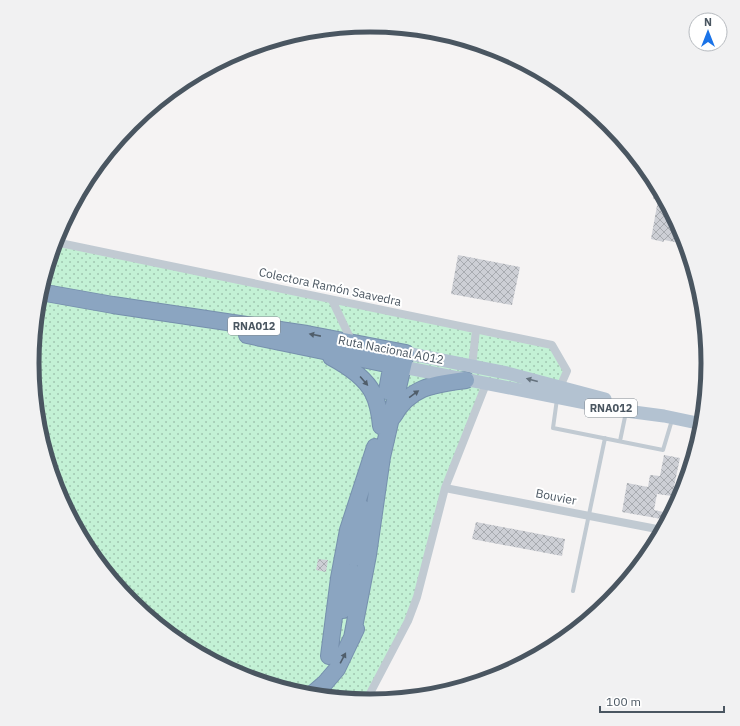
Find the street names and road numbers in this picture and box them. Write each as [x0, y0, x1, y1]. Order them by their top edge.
street label: Colectora Ramón Saavedra [258, 264, 403, 309]
road number: RNA012 [228, 317, 280, 335]
street label: Ruta Nacional A012 [337, 332, 445, 367]
road number: RNA012 [585, 399, 637, 417]
street label: Bouvier [534, 485, 578, 508]

